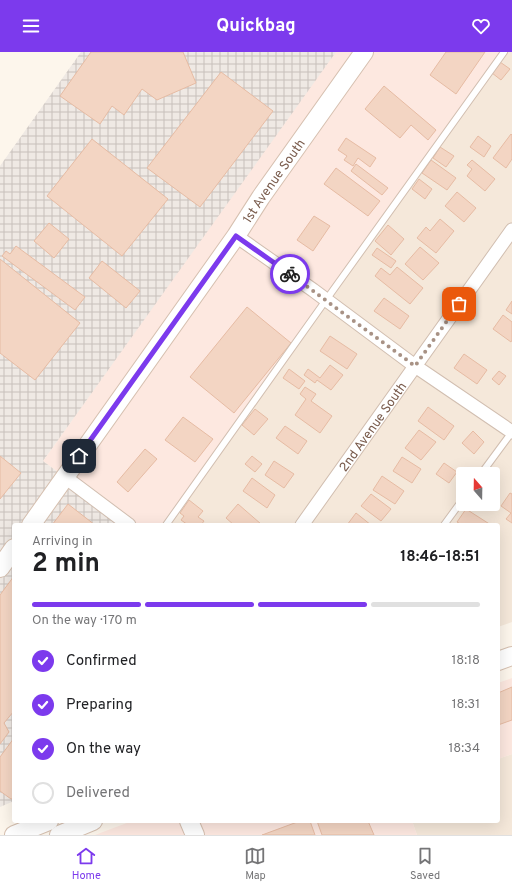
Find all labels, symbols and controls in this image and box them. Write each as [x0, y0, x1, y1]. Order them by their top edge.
icon: menu [20, 15, 42, 37]
text: Quickbag [216, 15, 296, 38]
icon: heart [470, 15, 492, 37]
street label: 1st Avenue South [240, 137, 310, 227]
courier [270, 254, 310, 294]
icon: bike [279, 263, 301, 285]
pin [442, 287, 476, 321]
icon: bag [448, 293, 470, 315]
street label: 2nd Avenue South [337, 380, 411, 475]
pin [62, 439, 96, 473]
icon: home [68, 445, 90, 467]
north arrow [456, 467, 500, 511]
map controls [456, 467, 500, 511]
text: Arriving in [32, 534, 93, 550]
text: 2 min [32, 548, 100, 581]
text: 18:46–18:51 [400, 548, 480, 567]
text: On the way · 170 m [32, 613, 137, 629]
icon: check [32, 650, 54, 672]
text: Confirmed [66, 652, 137, 671]
text: 18:18 [451, 653, 480, 669]
icon: check [32, 694, 54, 716]
text: Preparing [66, 696, 133, 715]
text: 18:31 [452, 697, 480, 713]
icon: check [32, 738, 54, 760]
text: On the way [66, 740, 141, 759]
text: 18:34 [448, 741, 480, 757]
text: Delivered [66, 784, 130, 803]
tab: Home [72, 845, 101, 883]
tab: Map [244, 845, 266, 883]
tab: Saved [410, 845, 440, 883]

